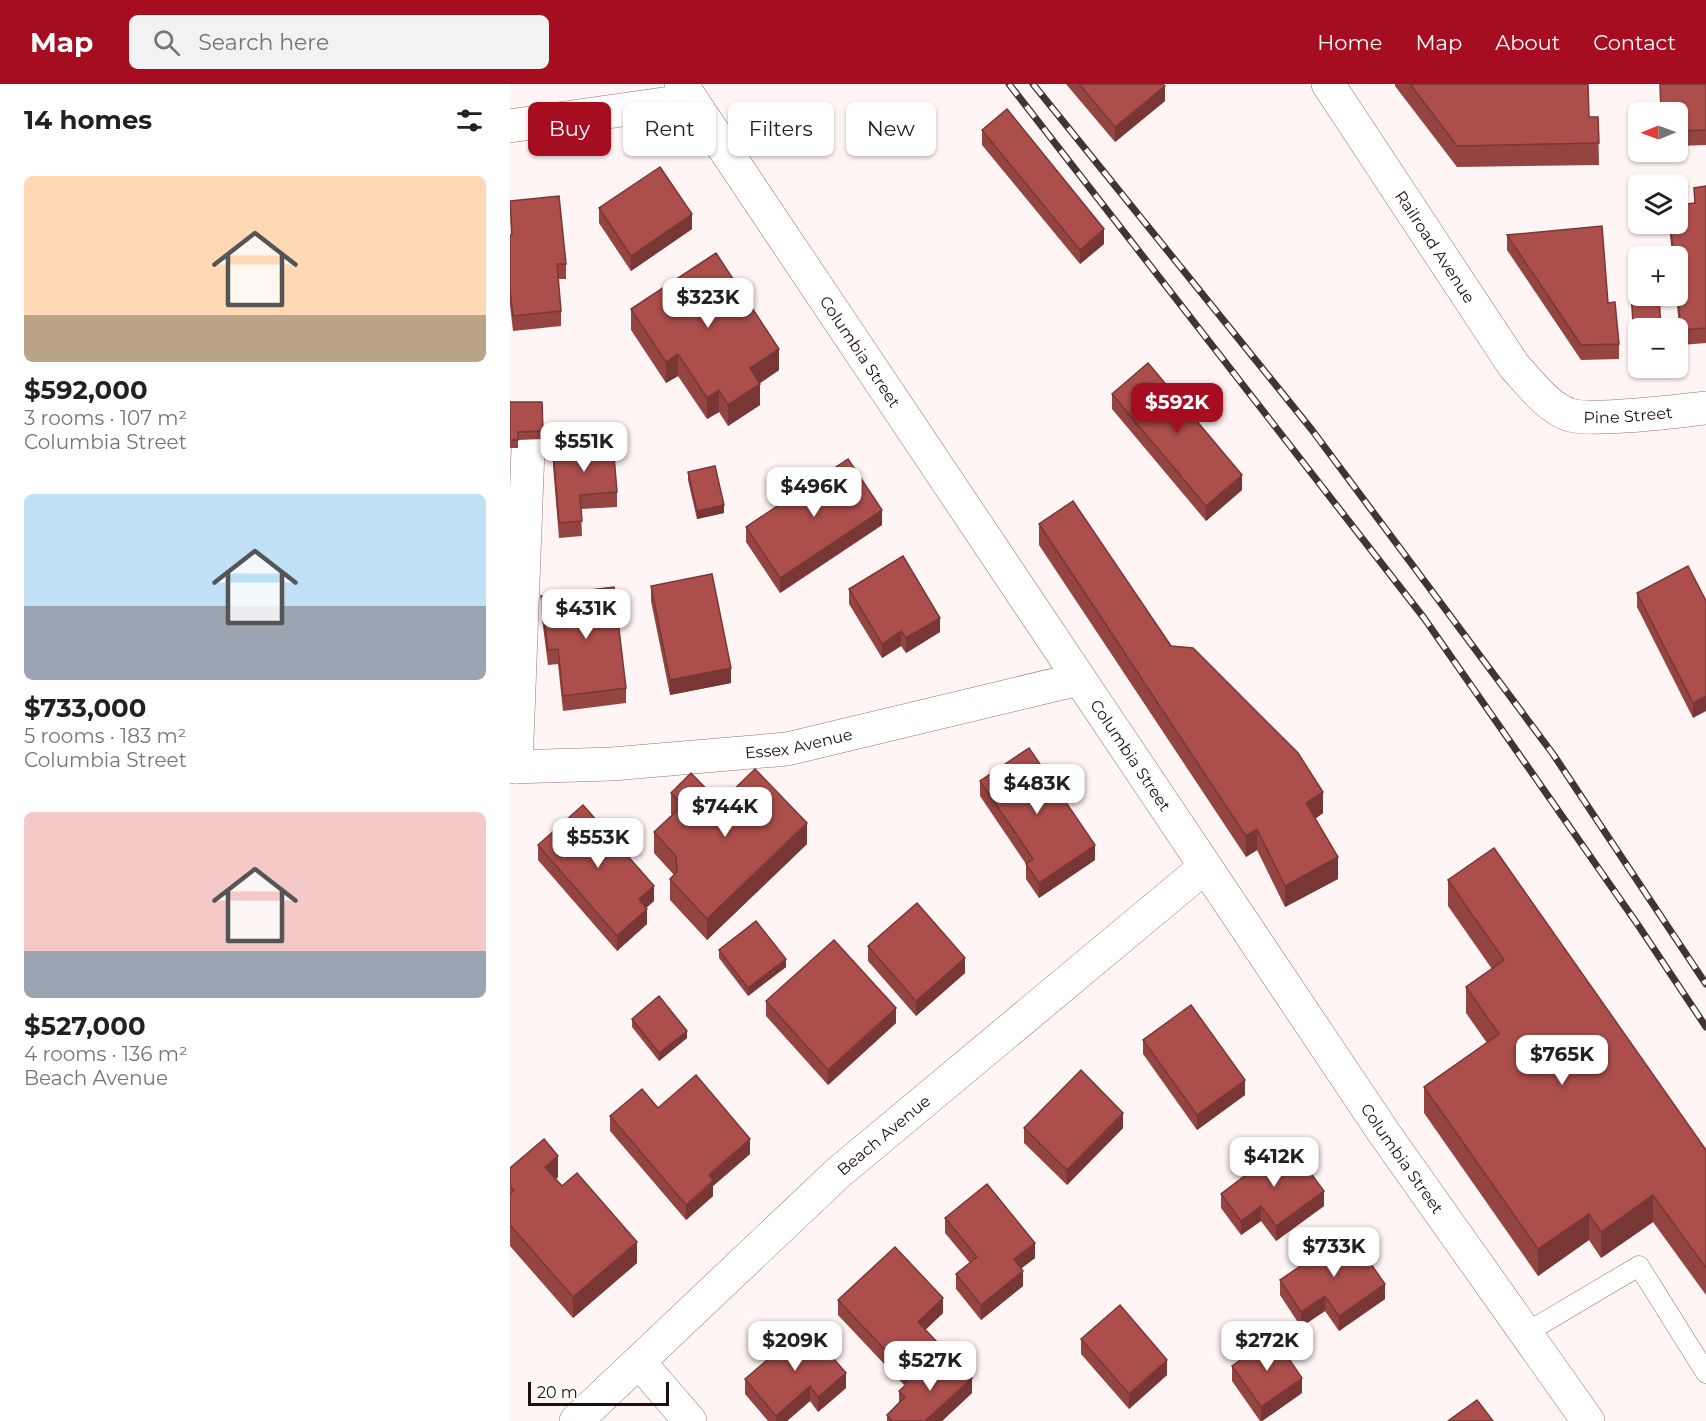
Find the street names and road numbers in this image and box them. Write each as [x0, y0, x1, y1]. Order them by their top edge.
street label: Railroad Avenue [1391, 187, 1479, 307]
street label: Columbia Street [816, 292, 904, 412]
street label: Pine Street [1583, 403, 1674, 427]
street label: Columbia Street [1086, 696, 1175, 815]
street label: Essex Avenue [744, 725, 854, 763]
street label: Beach Avenue [833, 1091, 934, 1180]
street label: Columbia Street [1357, 1100, 1447, 1218]

